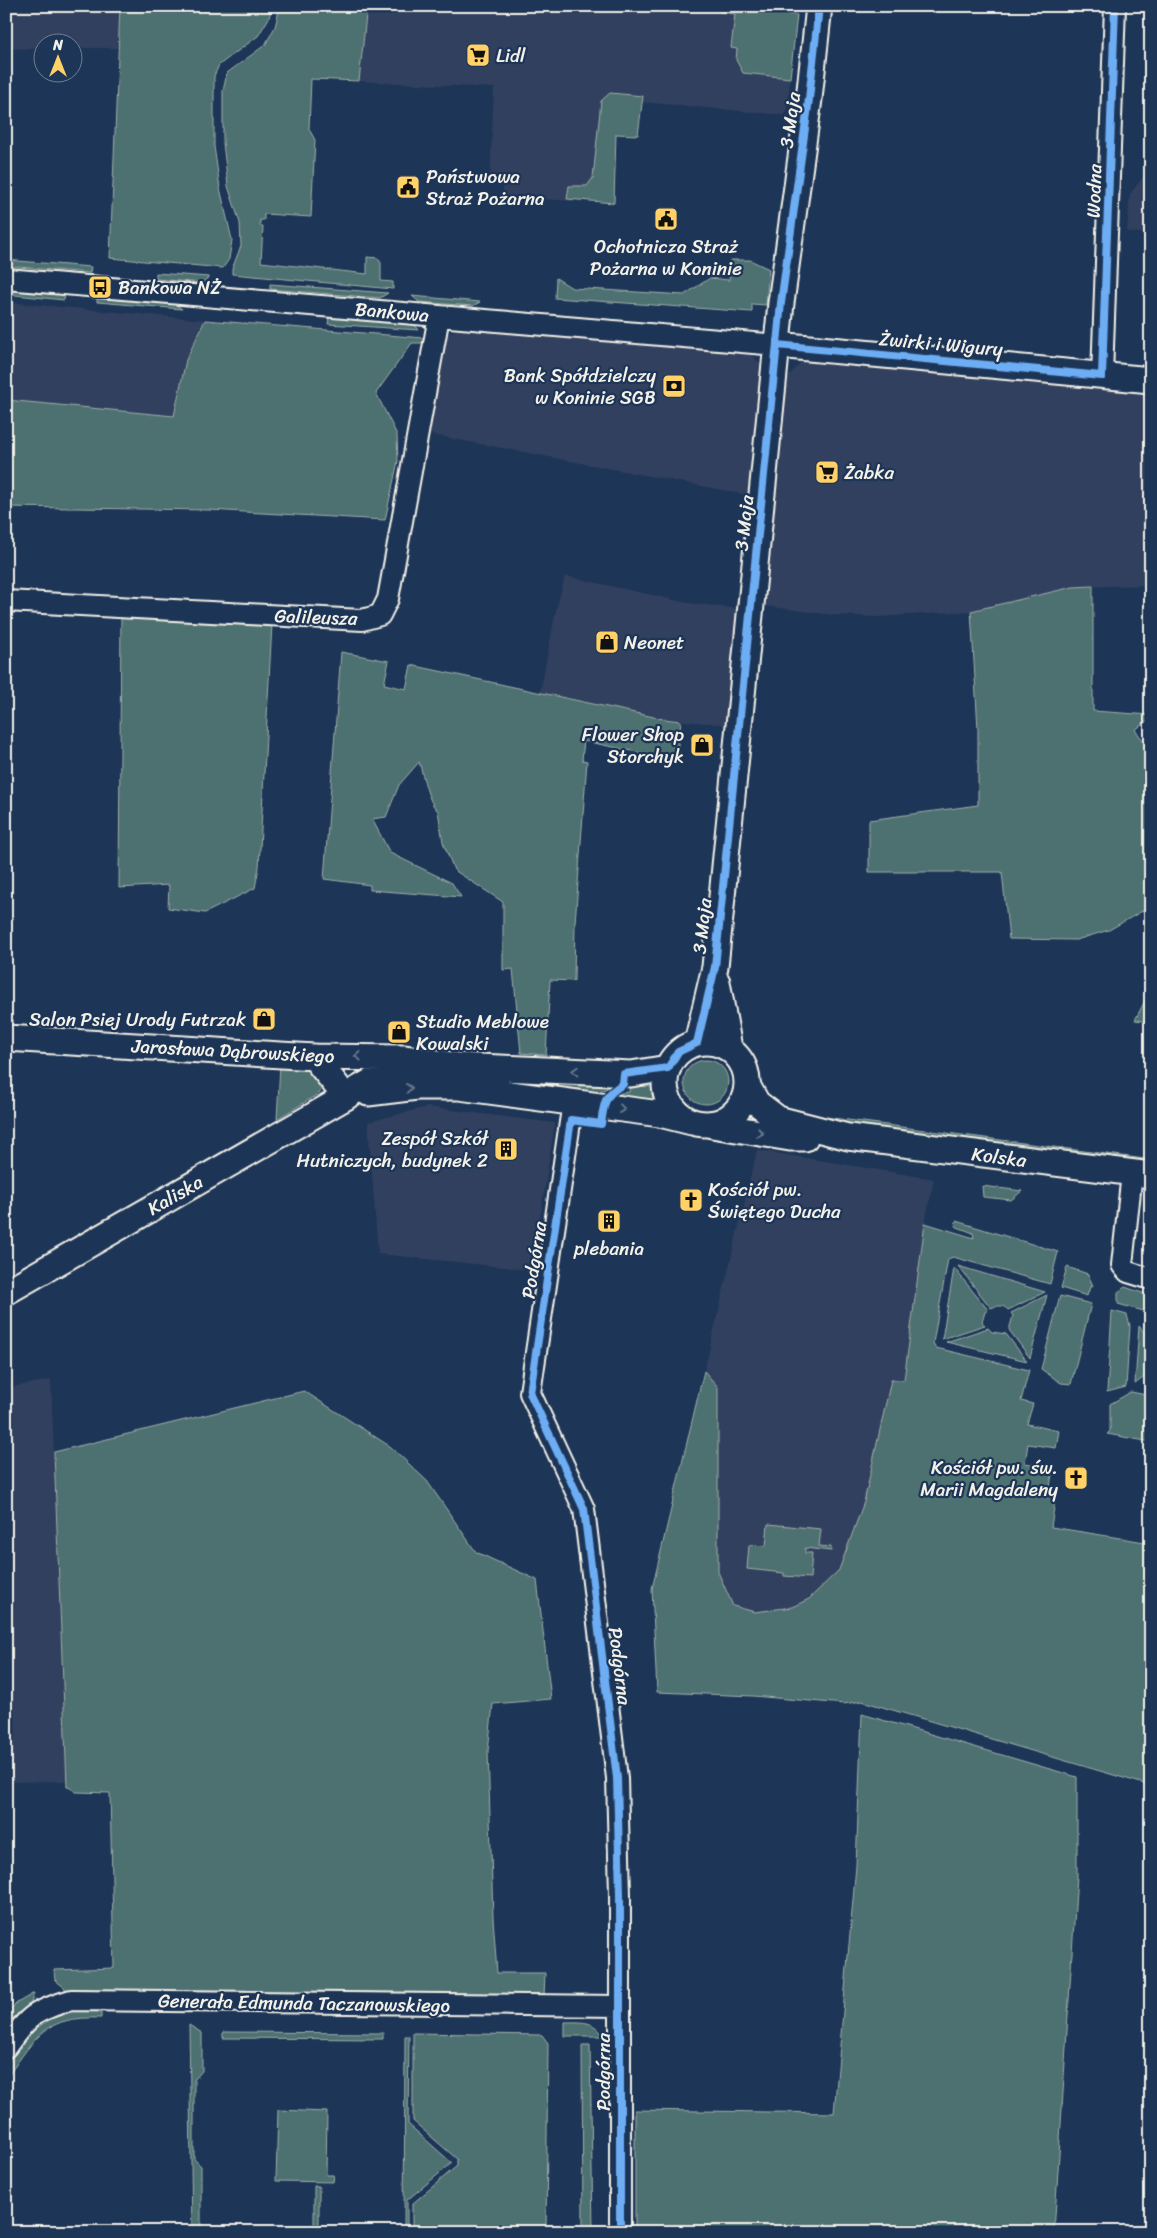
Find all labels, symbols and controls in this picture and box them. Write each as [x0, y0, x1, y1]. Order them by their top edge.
north arrow [32, 32, 82, 82]
text: N [52, 33, 63, 58]
place label: Lidl [496, 39, 526, 72]
supermarket icon: Lidl [465, 42, 491, 68]
street label: 3 Maja [770, 89, 810, 150]
place label: Państwowa Straż Pożarna [426, 160, 545, 215]
street label: Wodna [1077, 163, 1111, 219]
public building icon: Państwowa Straż Pożarna [395, 174, 421, 200]
public building icon: Ochotnicza Straż Pożarna w Koninie [653, 206, 679, 232]
place label: Ochotnicza Straż Pożarna w Koninie [590, 230, 742, 285]
place label: Bankowa NŻ [118, 271, 222, 304]
bus stop icon: Bankowa NŻ [87, 274, 113, 300]
street label: Bankowa [354, 292, 431, 332]
street label: Żwirki i Wigury [878, 322, 1005, 366]
place label: Bank Spółdzielczy w Koninie SGB [504, 359, 656, 414]
bank icon: Bank Spółdzielczy w Koninie SGB [661, 373, 687, 399]
place label: Żabka [844, 456, 894, 489]
supermarket icon: Żabka [814, 459, 840, 485]
street label: 3 Maja [725, 493, 763, 553]
street label: Galileusza [274, 599, 359, 635]
place label: Neonet [624, 626, 684, 659]
shop icon: Neonet [594, 629, 620, 655]
place label: Flower Shop Storchyk [582, 718, 684, 773]
shop icon: Flower Shop Storchyk [689, 732, 715, 758]
street label: 3 Maja [683, 896, 721, 956]
place label: Salon Psiej Urody Futrzak [29, 1003, 246, 1036]
place label: Studio Meblowe Kowalski [416, 1005, 549, 1060]
shop icon: Salon Psiej Urody Futrzak [251, 1006, 277, 1032]
shop icon: Studio Meblowe Kowalski [386, 1019, 412, 1045]
street label: Jarosława Dąbrowskiego [130, 1029, 336, 1073]
one-way arrow [354, 1051, 362, 1061]
one-way arrow [571, 1066, 579, 1077]
one-way arrow [406, 1083, 414, 1094]
one-way arrow [617, 1103, 626, 1113]
place label: Zespół Szkół Hutniczych, budynek 2 [297, 1122, 490, 1177]
one-way arrow [756, 1127, 765, 1137]
building icon: Zespół Szkół Hutniczych, budynek 2 [493, 1136, 519, 1162]
street label: Kolska [970, 1137, 1029, 1177]
street label: Kaliska [141, 1165, 210, 1224]
place label: Kościół pw. Świętego Ducha [708, 1173, 841, 1228]
church icon: Kościół pw. Świętego Ducha [678, 1187, 704, 1213]
building icon: plebania [596, 1208, 622, 1234]
street label: Podgórna [512, 1218, 556, 1301]
place label: plebania [573, 1232, 644, 1265]
place label: Kościół pw. św. Marii Magdaleny [920, 1451, 1058, 1506]
church icon: Kościół pw. św. Marii Magdaleny [1063, 1465, 1089, 1491]
street label: Podgórna [599, 1625, 641, 1707]
street label: Generała Edmunda Taczanowskiego [158, 1984, 450, 2022]
street label: Podgórna [587, 2033, 620, 2111]

